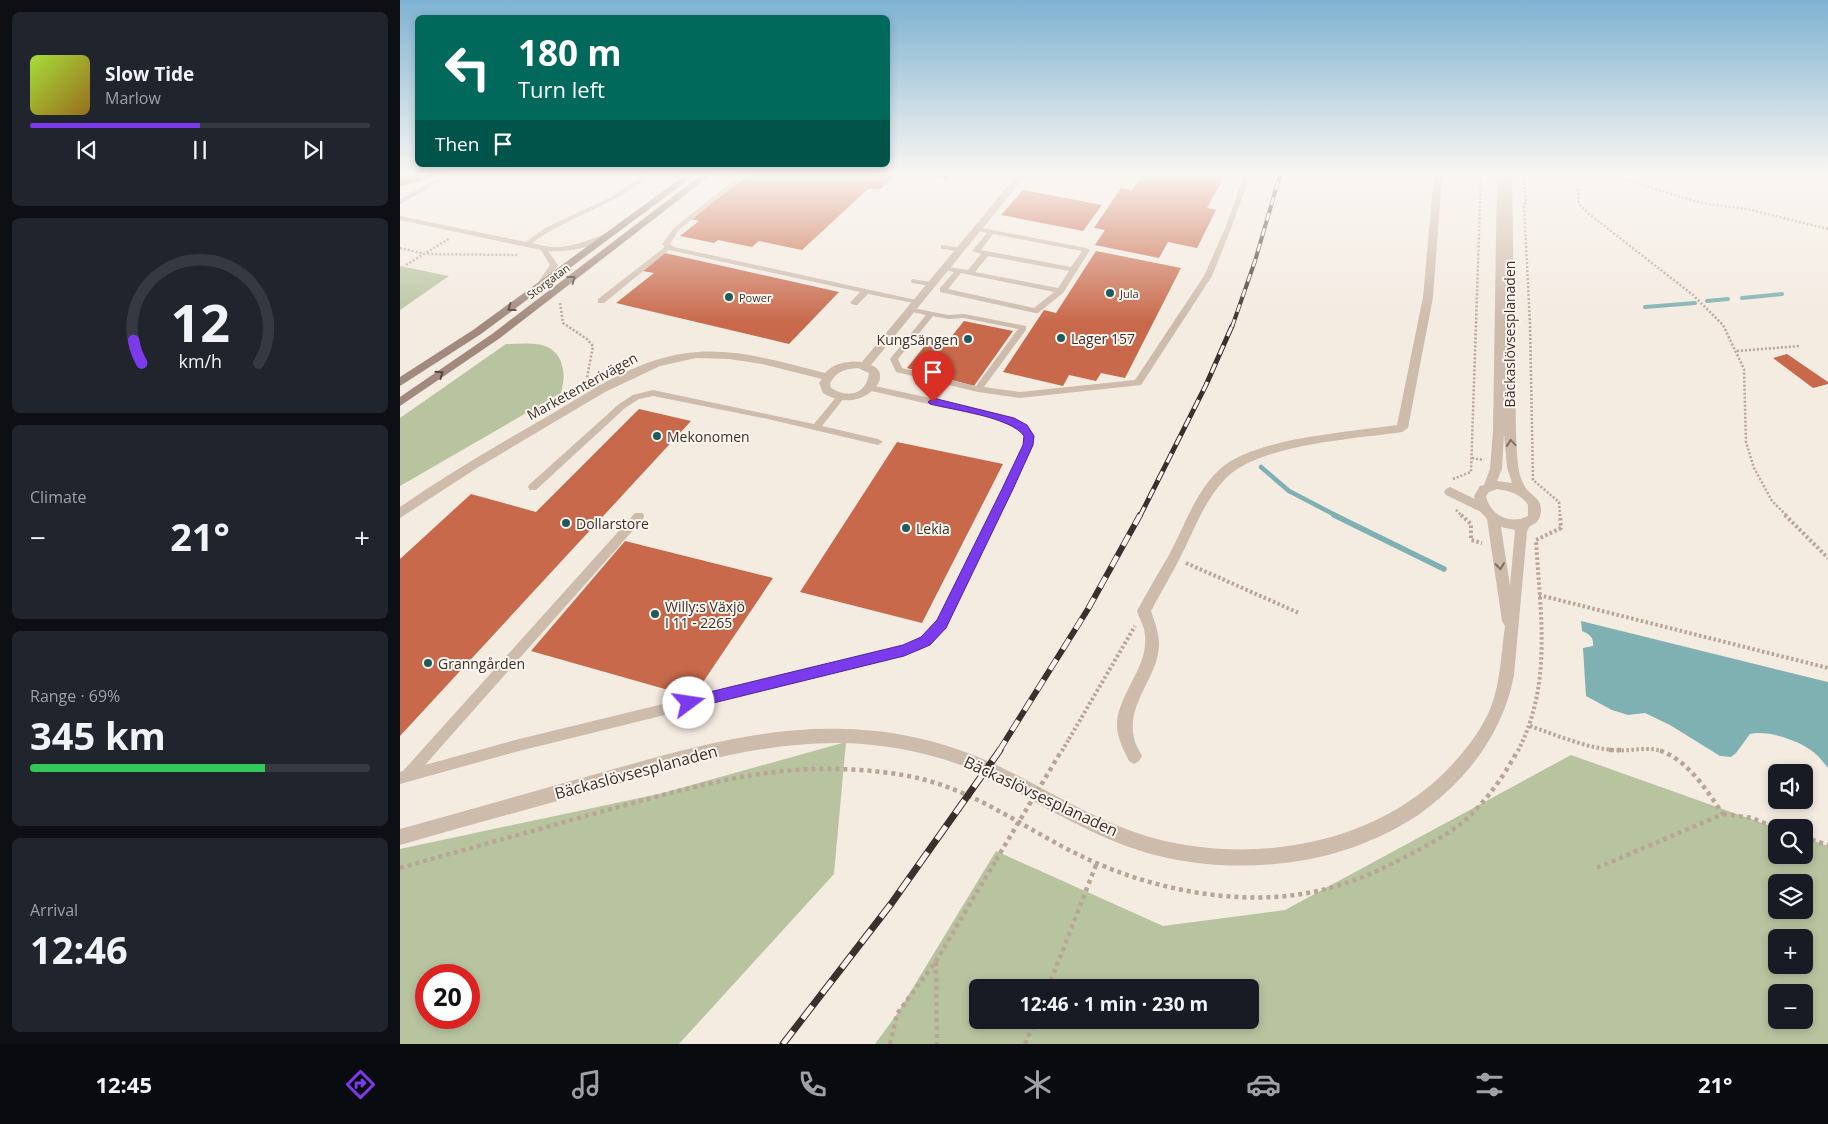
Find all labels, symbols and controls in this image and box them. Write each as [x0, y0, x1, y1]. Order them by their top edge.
text: 180 m [518, 29, 622, 76]
icon: left [435, 35, 500, 100]
text: Slow Tide [105, 61, 194, 87]
text: Turn left [518, 74, 605, 104]
text: Marlow [105, 87, 161, 109]
icon: arrive [489, 130, 517, 158]
text: Then [435, 131, 479, 157]
icon: previous [73, 136, 101, 164]
icon: pause [186, 136, 214, 164]
icon: next [299, 136, 327, 164]
street label: Storgatan [524, 260, 572, 302]
street label: Bäckaslövsesplanaden [1500, 261, 1519, 407]
one-way arrow [566, 276, 576, 285]
text: 12 [170, 286, 230, 357]
place label: Jula [1119, 286, 1139, 301]
marker: Jula [1104, 287, 1116, 299]
place label: Power [739, 290, 772, 305]
marker: Power [723, 291, 735, 303]
one-way arrow [508, 302, 517, 310]
place label: Lager 157 [1071, 329, 1135, 348]
place label: KungSängen [877, 330, 958, 349]
marker: Lager 157 [1055, 332, 1067, 344]
marker: KungSängen [962, 333, 974, 345]
street label: Marketenterivägen [523, 348, 641, 424]
text: km/h [178, 349, 222, 373]
pin [912, 351, 954, 402]
icon: arrive [919, 358, 947, 386]
one-way arrow [435, 371, 444, 380]
place label: Mekonomen [667, 427, 750, 446]
marker: Mekonomen [651, 430, 663, 442]
one-way arrow [1506, 439, 1517, 447]
text: Climate [30, 486, 87, 508]
text: 21° [170, 510, 230, 562]
place label: Dollarstore [576, 514, 649, 533]
marker: Dollarstore [560, 517, 572, 529]
text: − [30, 518, 46, 556]
text: + [354, 518, 370, 556]
place label: Lekia [916, 519, 950, 538]
marker: Lekia [900, 522, 912, 534]
one-way arrow [1494, 563, 1505, 571]
place label: Willy:s Växjö I 11 - 2265 [665, 597, 745, 632]
marker: Willy:s Växjö I 11 - 2265 [649, 608, 661, 620]
place label: Granngården [438, 654, 525, 673]
marker: Granngården [422, 657, 434, 669]
position arrow [662, 676, 714, 728]
text: Range · 69% [30, 685, 120, 707]
text: 345 km [30, 709, 166, 761]
street label: Bäckaslövsesplanaden [552, 740, 720, 804]
street label: Bäckaslövsesplanaden [960, 751, 1122, 841]
map controls [1768, 764, 1813, 1029]
button: sound [1768, 764, 1813, 809]
button: search [1768, 819, 1813, 864]
button: layers [1768, 874, 1813, 919]
text: Arrival [30, 899, 78, 921]
text: 12:46 [30, 923, 128, 975]
button: + [1768, 929, 1813, 974]
speed limit sign: 20 [415, 964, 480, 1029]
button: − [1768, 984, 1813, 1029]
text: 12:46 · 1 min · 230 m [1020, 991, 1208, 1017]
icon: directions [343, 1067, 378, 1102]
icon: music [569, 1067, 604, 1102]
icon: phone [795, 1067, 830, 1102]
icon: climate [1020, 1067, 1055, 1102]
icon: car [1246, 1067, 1281, 1102]
icon: filters [1472, 1067, 1507, 1102]
text: 12:45 [95, 1069, 152, 1099]
text: 21° [1698, 1069, 1733, 1099]

